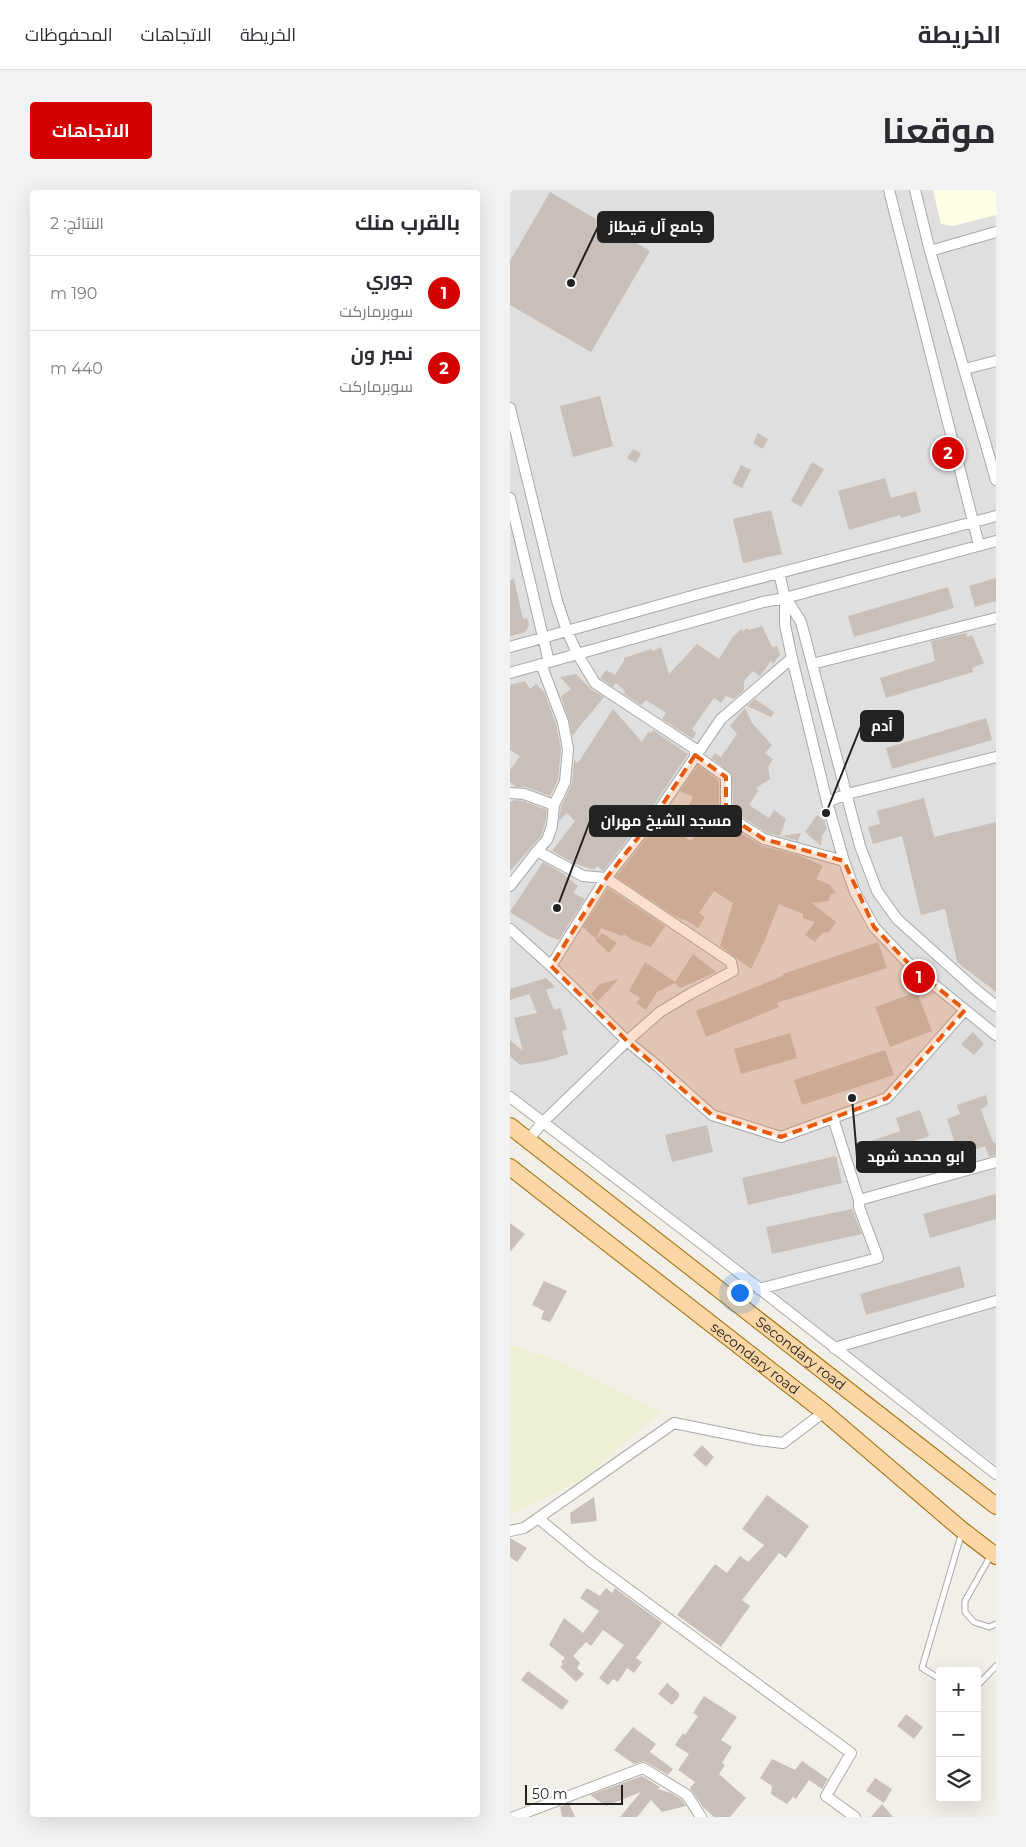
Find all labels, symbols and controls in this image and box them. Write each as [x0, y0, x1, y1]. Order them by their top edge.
text: الخريطة [918, 20, 1001, 49]
text: المحفوظات [25, 24, 113, 46]
text: الاتجاهات [141, 24, 212, 46]
text: الخريطة [240, 24, 296, 46]
button: الاتجاهات [30, 102, 152, 159]
text: موقعنا [882, 109, 996, 152]
text: بالقرب منك [355, 210, 460, 235]
callout: جامع آل قيطاز [598, 212, 713, 242]
text: النتائج: 2 [50, 214, 104, 233]
text: جامع آل قيطاز [608, 217, 703, 237]
text: جوري [366, 267, 413, 290]
text: 190 m [50, 284, 97, 303]
text: 1 [441, 284, 447, 303]
text: سوبرماركت [339, 302, 413, 321]
text: نمبر ون [351, 342, 413, 365]
text: 440 m [50, 359, 103, 378]
text: 2 [439, 359, 449, 378]
text: سوبرماركت [339, 377, 413, 396]
pin: 2 [932, 434, 964, 472]
callout: ٱدم [861, 711, 903, 741]
text: ٱدم [871, 716, 893, 736]
callout: مسجد الشيخ مهران [590, 806, 741, 836]
text: مسجد الشيخ مهران [601, 811, 731, 831]
pin: 1 [903, 958, 935, 996]
callout: ابو محمد شهد [857, 1142, 975, 1172]
text: ابو محمد شهد [867, 1147, 965, 1166]
your location [727, 1280, 753, 1306]
street label: Secondary road [752, 1312, 849, 1394]
street label: secondary road [707, 1318, 803, 1399]
map controls [936, 1667, 981, 1802]
button: + [936, 1667, 981, 1712]
button: − [936, 1712, 981, 1757]
button: layers [936, 1757, 981, 1802]
scale bar [525, 1782, 622, 1805]
text: 50 m [532, 1785, 568, 1803]

